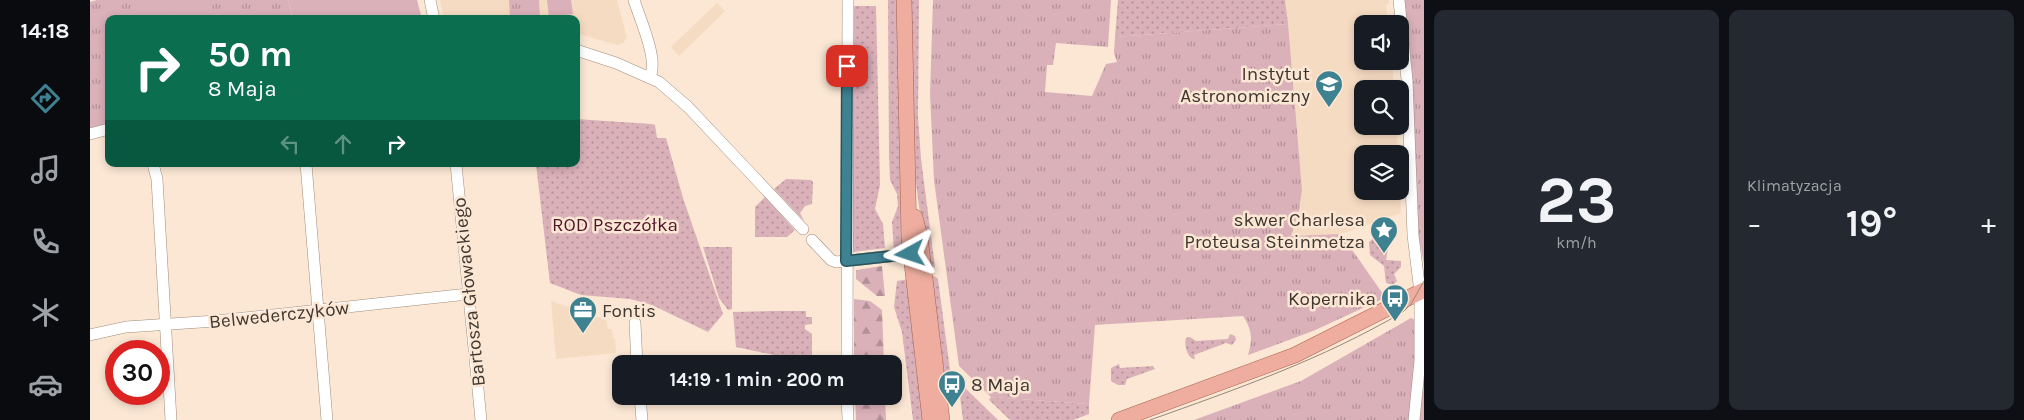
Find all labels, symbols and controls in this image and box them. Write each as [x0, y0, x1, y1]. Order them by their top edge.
map controls [1354, 15, 1409, 200]
button: sound [1354, 15, 1409, 70]
text: 14:18 [21, 18, 69, 44]
text: 50 m [208, 34, 293, 75]
icon: right [125, 35, 190, 100]
pin [826, 45, 868, 87]
icon: arrive [833, 52, 861, 80]
place label: Instytut Astronomiczny [1180, 63, 1310, 107]
school or university icon: Instytut Astronomiczny [1314, 69, 1344, 108]
text: 8 Maja [208, 76, 277, 102]
button: search [1354, 80, 1409, 135]
icon: directions [28, 81, 63, 116]
icon: left [276, 130, 304, 158]
icon: ahead [329, 130, 357, 158]
icon: right [382, 130, 410, 158]
button: layers [1354, 145, 1409, 200]
icon: music [28, 152, 63, 187]
text: 23 [1537, 162, 1616, 238]
text: Klimatyzacja [1747, 176, 1842, 195]
street label: Bartosza Głowackiego [448, 196, 490, 387]
text: 19° [1846, 201, 1897, 246]
text: − [1747, 207, 1762, 240]
text: + [1981, 207, 1996, 240]
place label: skwer Charlesa Proteusa Steinmetza [1184, 209, 1365, 253]
park label: ROD Pszczółka [552, 214, 678, 236]
place icon: skwer Charlesa Proteusa Steinmetza [1369, 215, 1399, 254]
icon: phone [28, 224, 63, 259]
position arrow [883, 227, 935, 279]
text: km/h [1556, 233, 1597, 252]
bus stop icon: Kopernika [1380, 283, 1410, 322]
place label: Kopernika [1288, 288, 1376, 310]
icon: climate [28, 295, 63, 330]
office icon: Fontis [568, 295, 598, 334]
street label: Belwederczyków [208, 297, 351, 333]
place label: Fontis [602, 300, 656, 322]
speed limit sign: 30 [105, 340, 170, 405]
icon: car [28, 367, 63, 402]
text: 14:19 · 1 min · 200 m [669, 369, 845, 391]
bus stop icon: 8 Maja [937, 369, 967, 408]
place label: 8 Maja [971, 374, 1030, 396]

